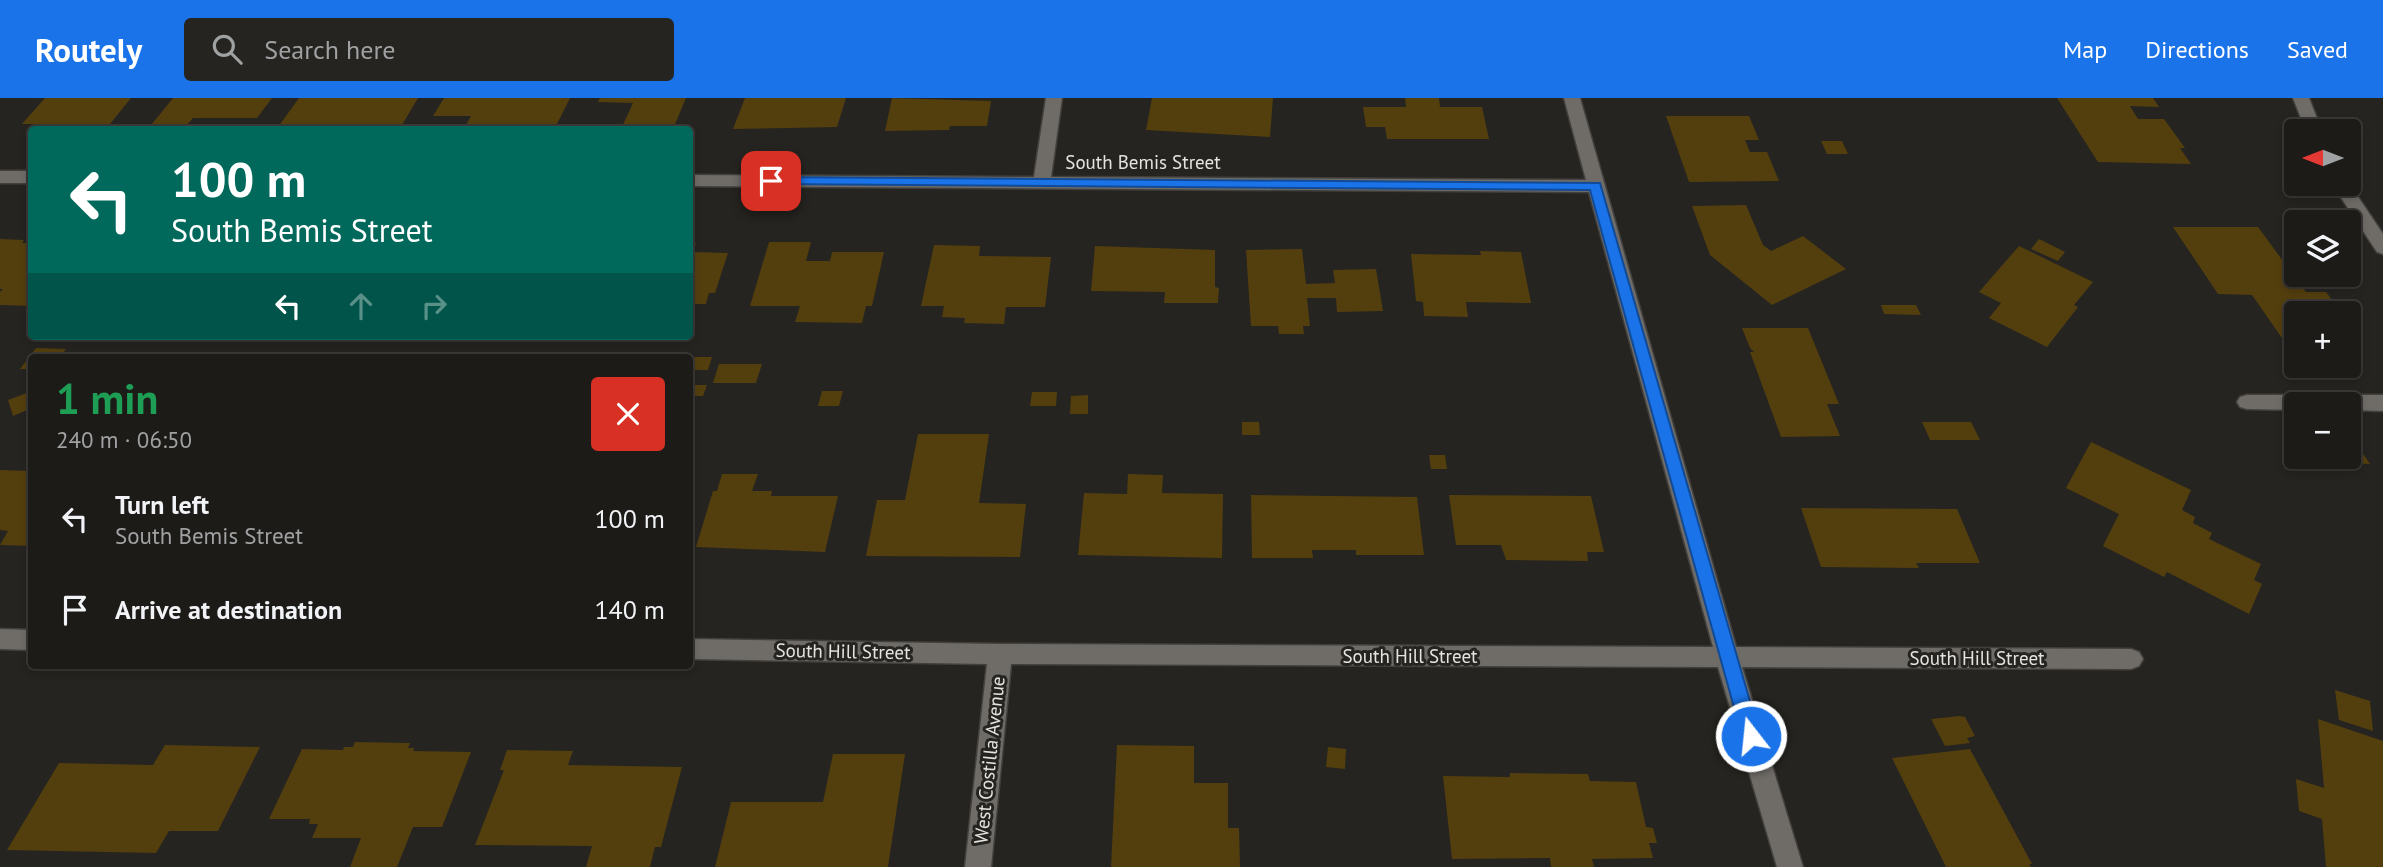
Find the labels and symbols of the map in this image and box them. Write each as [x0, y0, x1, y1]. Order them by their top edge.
north arrow [2284, 119, 2361, 196]
street label: South Bemis Street [1065, 150, 1221, 174]
pin [741, 151, 801, 211]
street label: South Hill Street [775, 638, 911, 664]
street label: South Hill Street [1343, 644, 1478, 668]
street label: South Hill Street [1910, 646, 2045, 670]
street label: West Costilla Avenue [968, 675, 1010, 845]
position arrow [1714, 699, 1788, 773]

